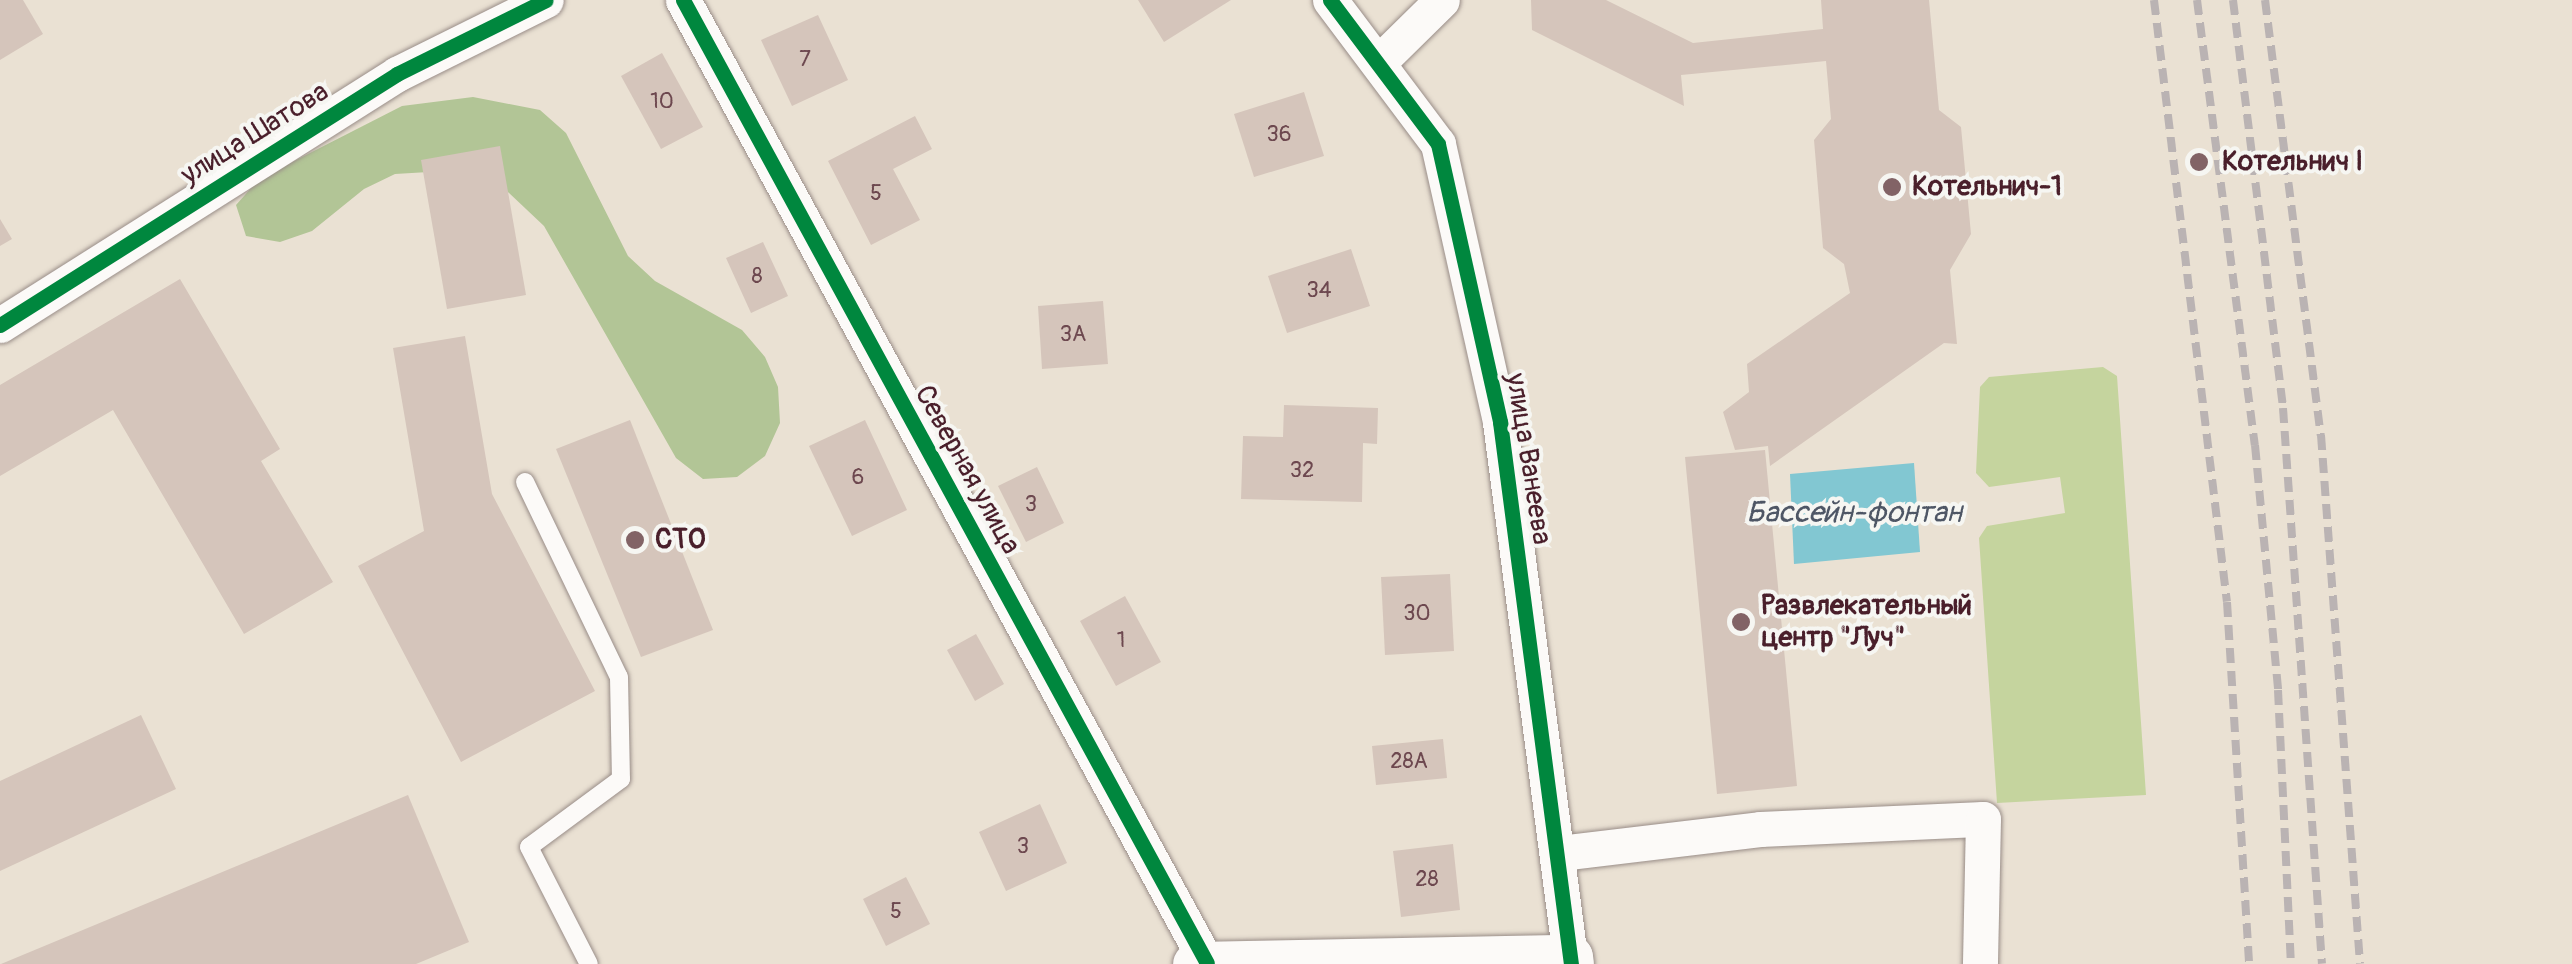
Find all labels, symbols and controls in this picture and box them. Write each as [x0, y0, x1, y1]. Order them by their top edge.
house number: 7 [799, 47, 811, 73]
street label: улица Шатова [175, 75, 335, 193]
house number: 10 [650, 89, 674, 115]
house number: 36 [1266, 122, 1292, 148]
place label: Котельнич I [2222, 145, 2363, 179]
marker: Котельнич I [2186, 149, 2212, 175]
place label: Котельнич-1 [1912, 170, 2062, 204]
marker: Котельнич-1 [1881, 176, 1903, 198]
house number: 5 [870, 181, 882, 207]
house number: 8 [751, 264, 763, 290]
house number: 34 [1306, 278, 1332, 304]
house number: 3А [1060, 322, 1086, 348]
street label: улица Ванеева [1498, 371, 1558, 547]
street label: Северная улица [907, 380, 1027, 560]
house number: 32 [1290, 458, 1314, 484]
house number: 6 [852, 465, 864, 491]
house number: 3 [1025, 492, 1037, 518]
water label: Бассейн-фонтан [1746, 495, 1962, 531]
place label: СТО [655, 523, 706, 557]
marker: СТО [624, 529, 646, 551]
place label: Развлекательный центр "Луч" [1761, 589, 1972, 655]
house number: 30 [1403, 601, 1431, 627]
marker: Развлекательный центр "Луч" [1730, 611, 1752, 633]
house number: 1 [1117, 628, 1125, 654]
house number: 28А [1390, 749, 1428, 775]
house number: 3 [1017, 834, 1029, 860]
house number: 28 [1415, 867, 1439, 893]
house number: 5 [890, 899, 902, 925]

